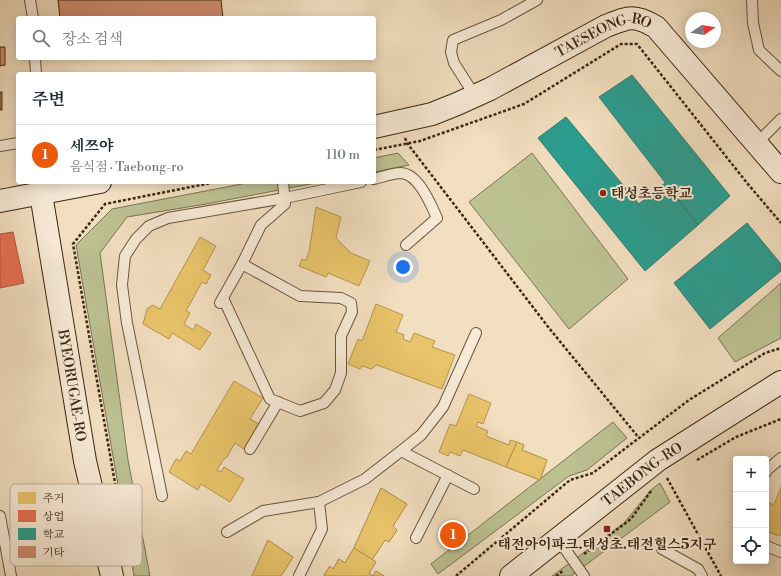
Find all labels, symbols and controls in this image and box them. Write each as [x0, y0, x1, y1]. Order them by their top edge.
street label: TAESEONG-RO [552, 10, 654, 62]
north arrow [685, 12, 721, 48]
search box [16, 16, 376, 60]
icon: search [30, 27, 52, 49]
text: 장소 검색 [62, 30, 123, 49]
text: 주변 [32, 89, 65, 111]
text: 세쯔야 [70, 137, 113, 156]
text: 1 [42, 147, 48, 163]
text: 110 m [326, 147, 360, 163]
text: 음식점 · Taebong-ro [70, 159, 184, 175]
place label: 태성초등학교 [611, 185, 693, 203]
marker: 태성초등학교 [598, 188, 608, 198]
your location [393, 257, 413, 277]
street label: BYEORUGAE-RO [53, 327, 90, 443]
street label: TAEBONG-RO [599, 439, 686, 511]
map controls [733, 456, 769, 564]
button: + [733, 456, 769, 492]
legend [10, 484, 142, 566]
text: 주거 [43, 492, 64, 506]
button: − [733, 492, 769, 528]
text: 상업 [43, 510, 64, 524]
pin: 1 [440, 520, 466, 550]
marker: 태전아이파크.태성초.태전힐스5지구 [602, 524, 612, 534]
text: 학교 [43, 528, 65, 542]
button: locate [733, 528, 769, 564]
place label: 태전아이파크.태성초.태전힐스5지구 [497, 536, 717, 554]
text: 기타 [43, 546, 65, 560]

